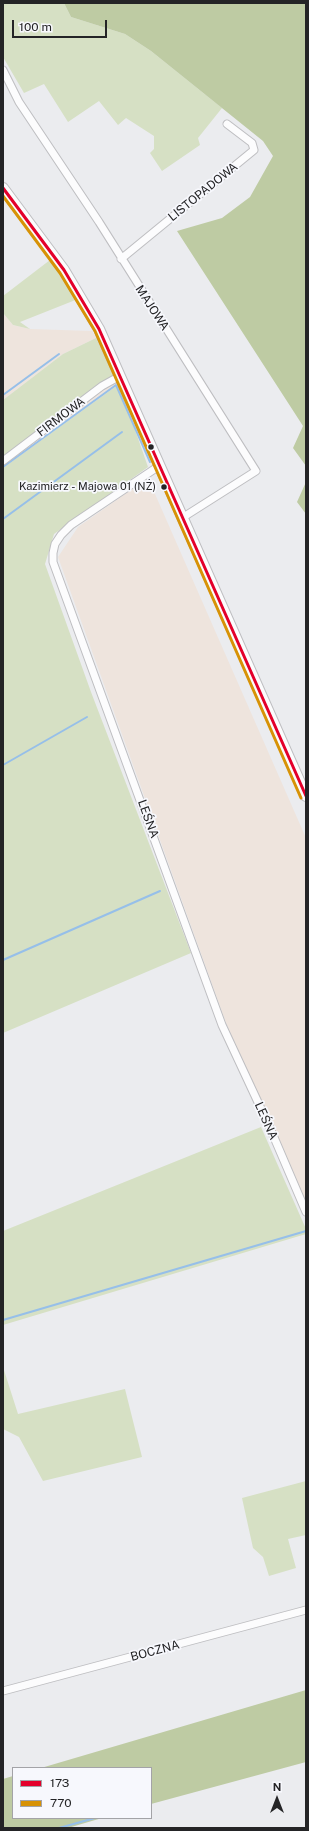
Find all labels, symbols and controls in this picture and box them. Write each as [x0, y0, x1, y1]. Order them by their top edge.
scale bar [14, 12, 109, 38]
text: 100 m [19, 20, 52, 34]
street label: LISTOPADOWA [165, 160, 241, 224]
street label: MAJOWA [132, 283, 172, 333]
street label: FIRMOWA [34, 394, 88, 440]
unlabelled marker [146, 442, 156, 452]
place label: Kazimierz - Majowa 01 (NŻ) [19, 480, 156, 494]
marker: Kazimierz - Majowa 01 (NŻ) [159, 482, 169, 492]
street label: LEŚNA [134, 798, 162, 840]
street label: LEŚNA [251, 1100, 281, 1142]
street label: BOCZNA [129, 1638, 181, 1664]
legend [12, 1767, 152, 1819]
text: 173 [50, 1776, 69, 1790]
north arrow [257, 1779, 297, 1819]
text: N [273, 1781, 281, 1793]
text: 770 [50, 1796, 72, 1810]

